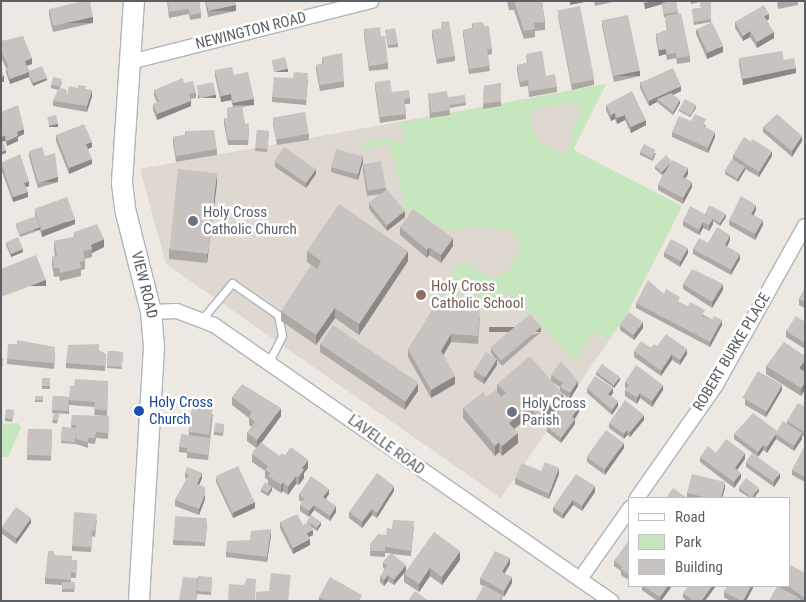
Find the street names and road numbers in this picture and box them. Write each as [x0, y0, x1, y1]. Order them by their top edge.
street label: NEWINGTON ROAD [194, 9, 308, 53]
street label: VIEW ROAD [127, 250, 161, 320]
street label: ROBERT BURKE PLACE [690, 289, 774, 415]
street label: LAVELLE ROAD [344, 411, 428, 479]

